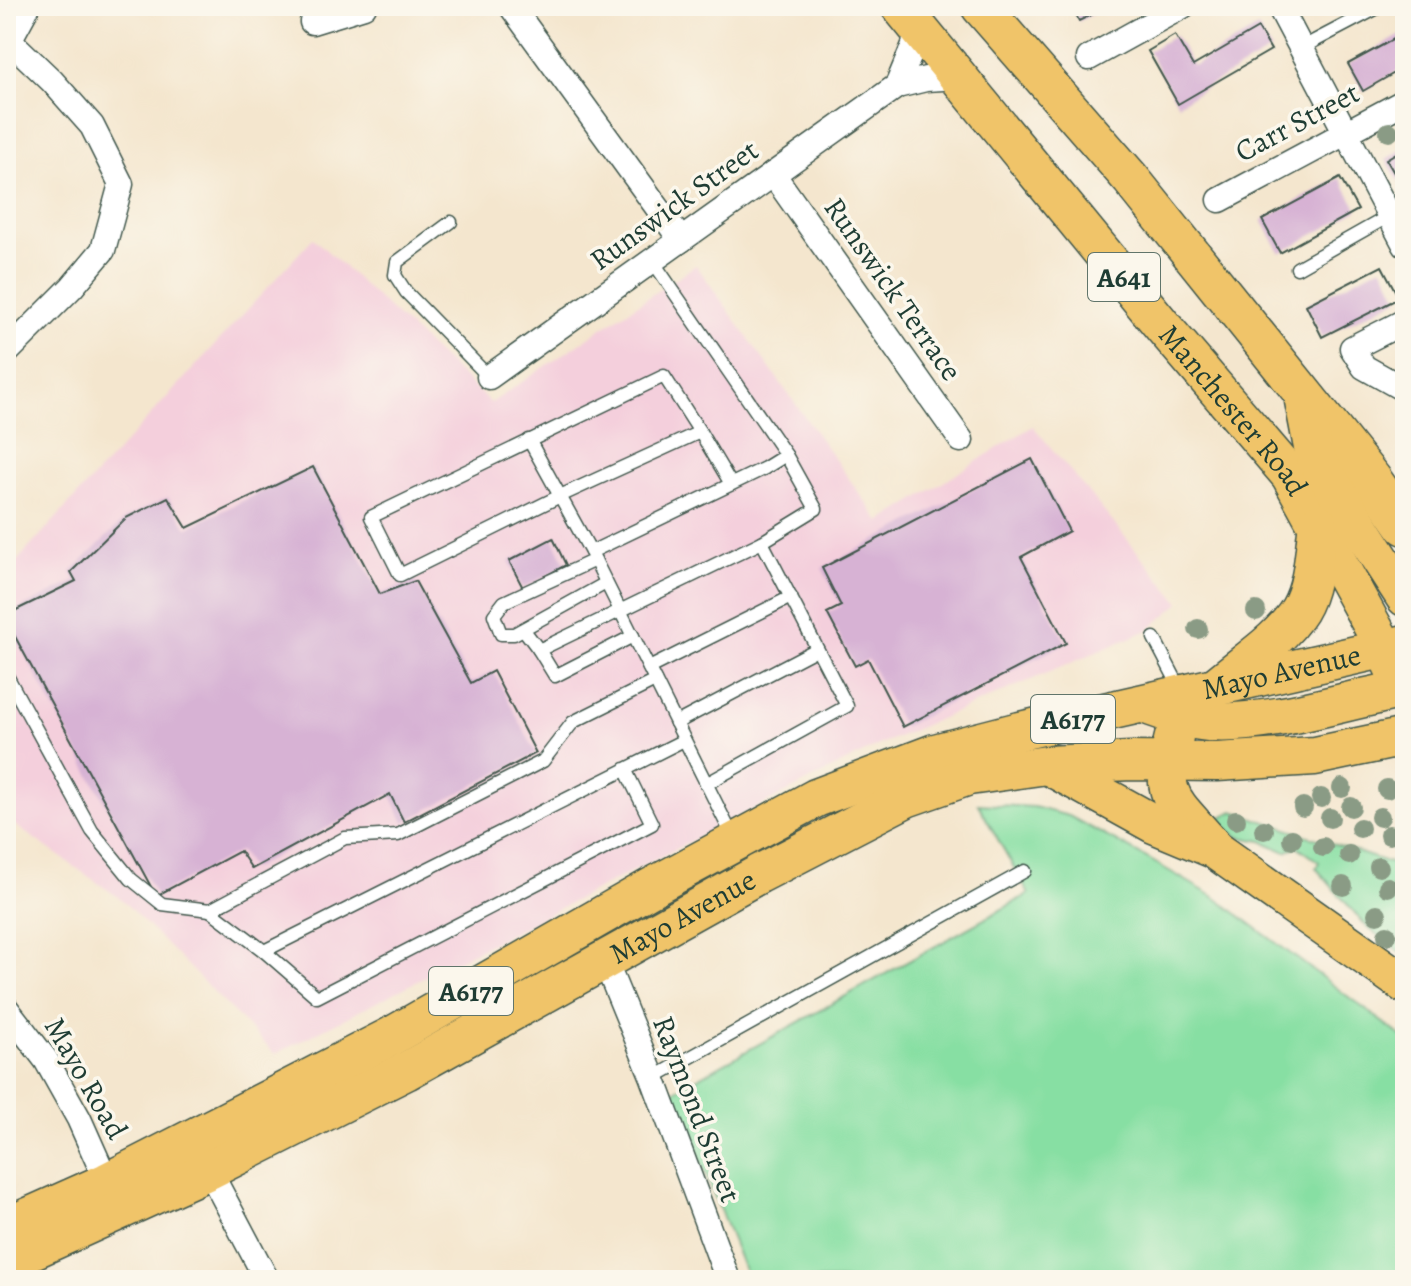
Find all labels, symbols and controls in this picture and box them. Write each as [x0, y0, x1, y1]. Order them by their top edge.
street label: Carr Street [1228, 72, 1366, 171]
street label: Runswick Street [582, 130, 766, 280]
street label: Runswick Terrace [815, 189, 971, 389]
road number: A641 [1088, 253, 1160, 301]
street label: Manchester Road [1150, 316, 1318, 503]
street label: Mayo Avenue [1198, 635, 1365, 709]
road number: A6177 [1031, 695, 1115, 743]
street label: Mayo Avenue [602, 860, 763, 974]
road number: A6177 [429, 967, 513, 1015]
street label: Mayo Road [35, 1010, 137, 1147]
street label: Raymond Street [643, 1010, 751, 1208]

